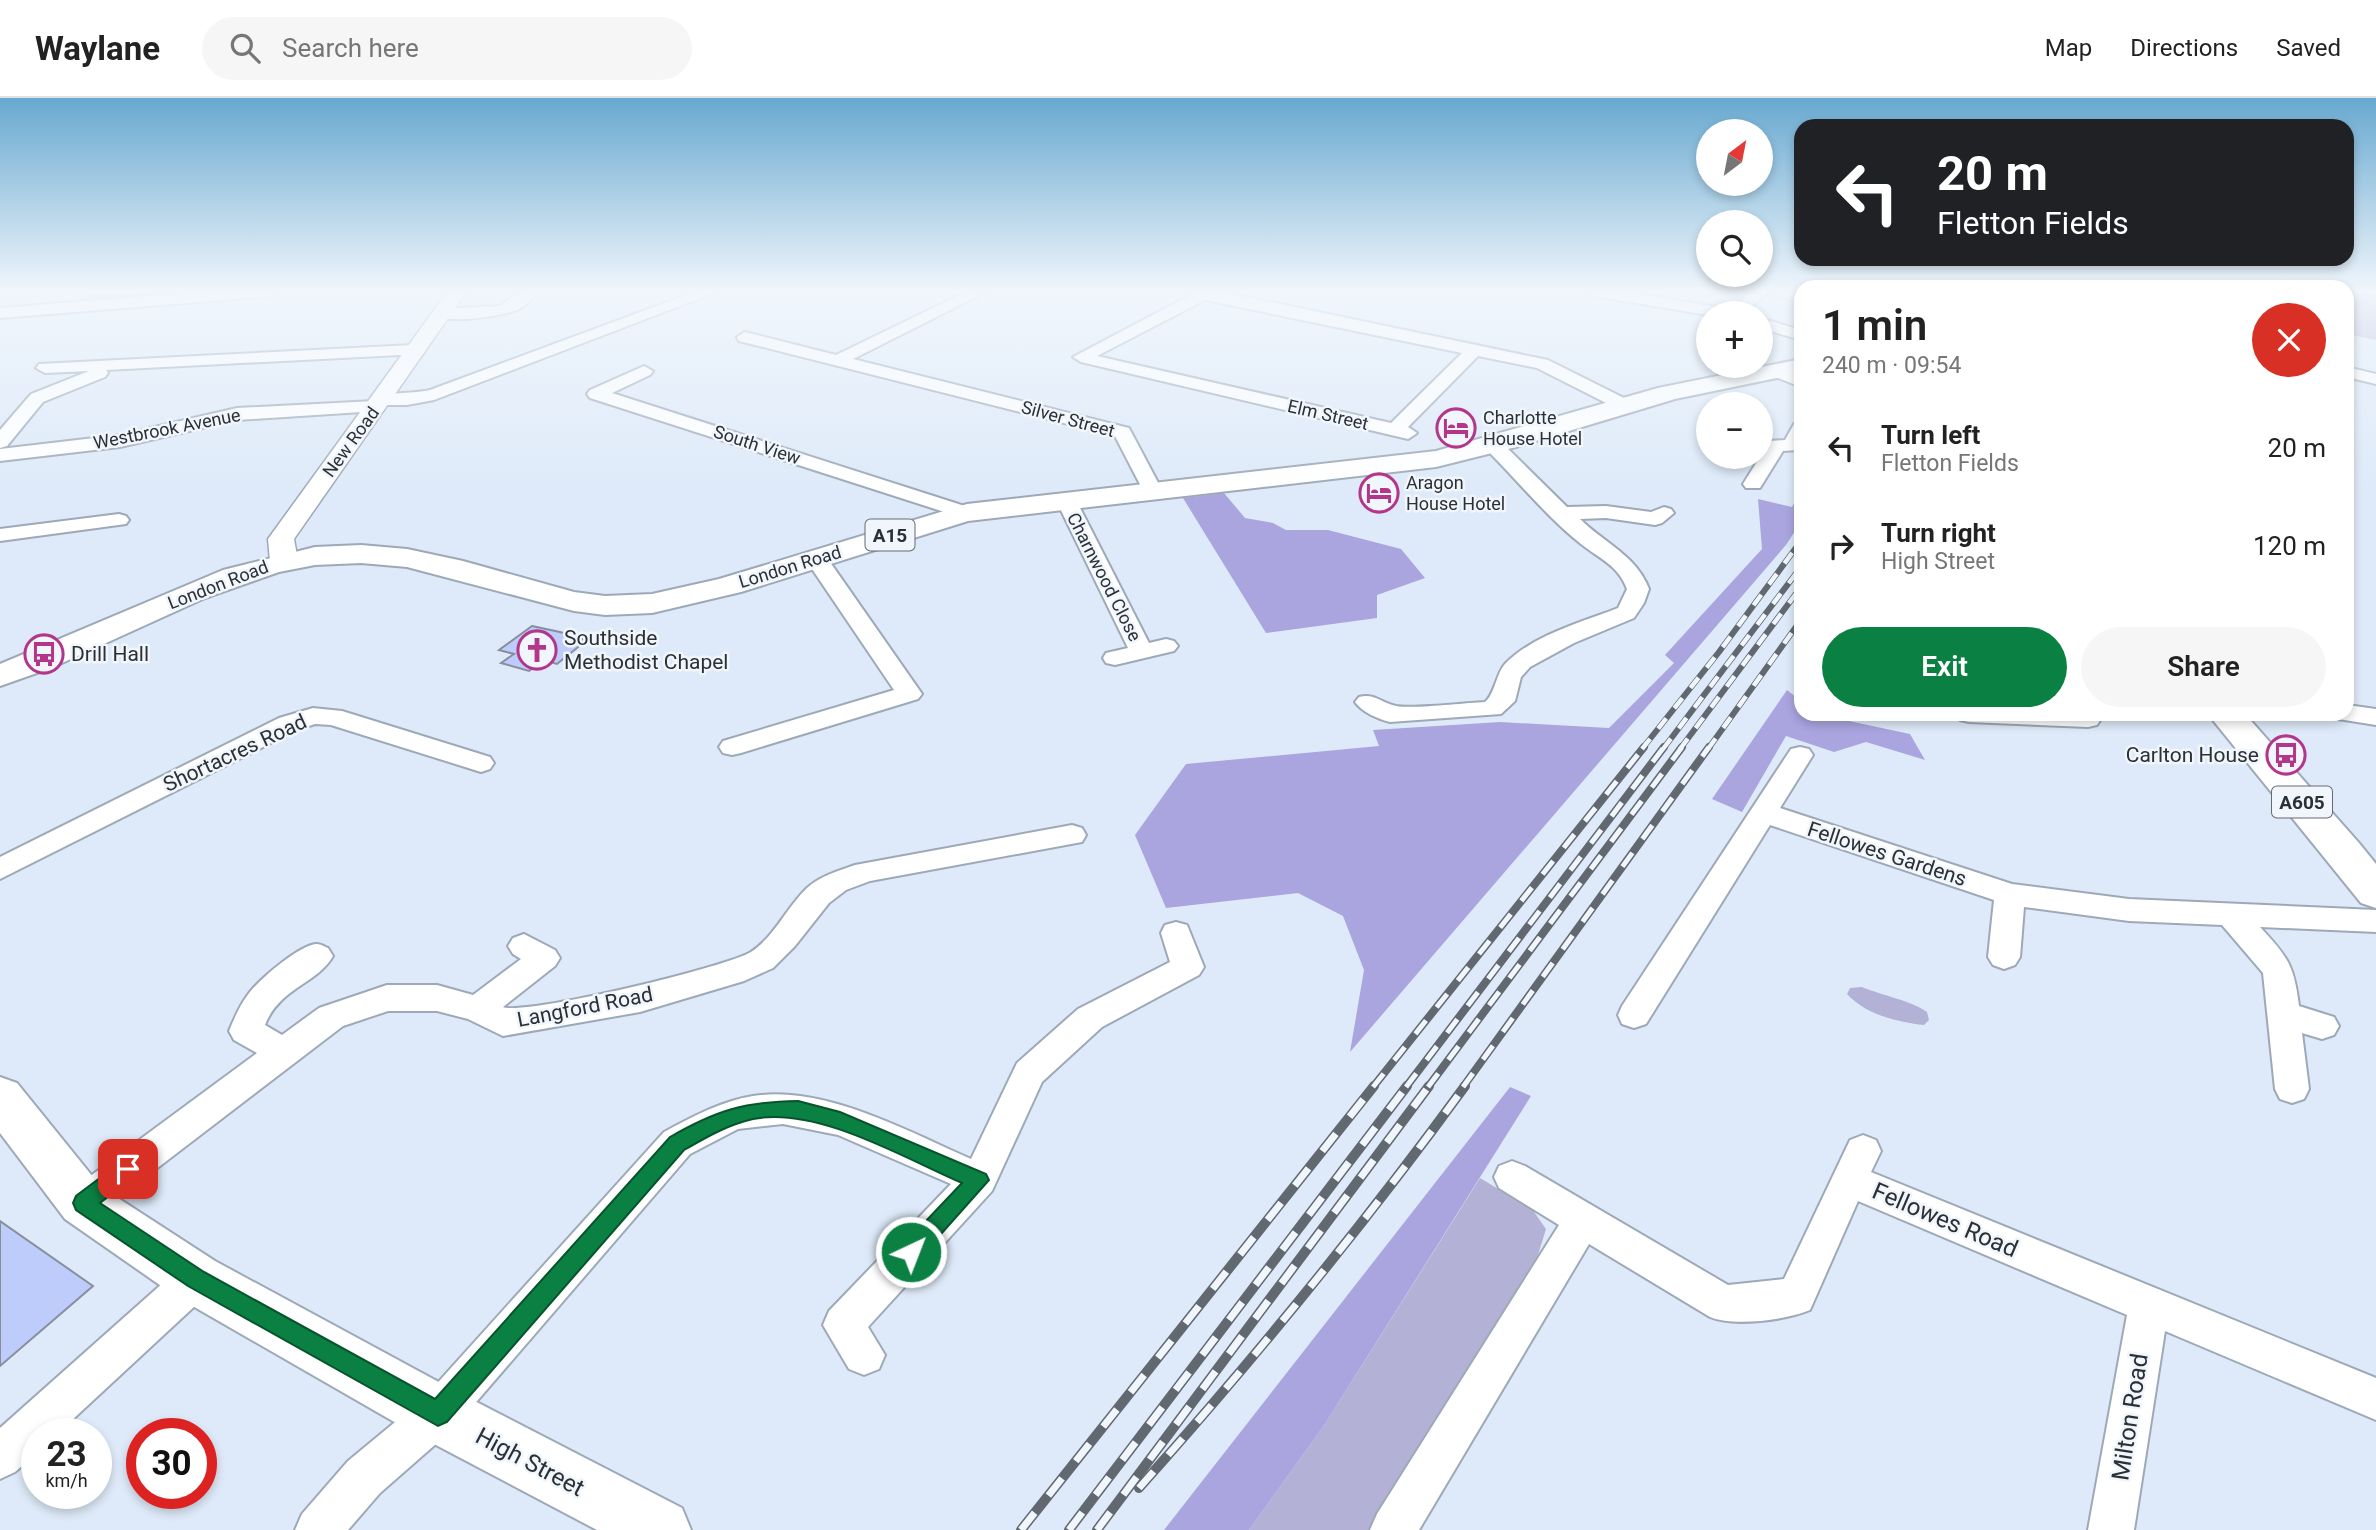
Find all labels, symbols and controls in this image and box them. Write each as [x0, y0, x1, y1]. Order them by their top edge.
search box [202, 17, 692, 80]
text: Waylane [35, 29, 160, 68]
icon: search [226, 29, 264, 67]
text: Search here [282, 33, 419, 63]
text: Map [2045, 34, 2092, 62]
text: Directions [2130, 34, 2238, 62]
text: Saved [2276, 34, 2341, 62]
north arrow [1696, 119, 1773, 196]
map controls [1696, 119, 1773, 469]
text: 20 m [1937, 145, 2048, 202]
icon: left [1822, 147, 1913, 238]
text: Fletton Fields [1937, 204, 2129, 242]
button: search [1696, 210, 1773, 287]
button: + [1696, 301, 1773, 378]
text: 1 min [1822, 301, 1927, 350]
button: close [2252, 303, 2326, 377]
text: 240 m · 09:54 [1822, 352, 1961, 379]
button: − [1696, 392, 1773, 469]
street label: Elm Street [1286, 395, 1371, 434]
street label: Silver Street [1019, 396, 1117, 441]
street label: New Road [318, 402, 383, 481]
street label: Westbrook Avenue [92, 404, 242, 453]
hotel icon: Charlotte House Hotel [1435, 407, 1477, 449]
place label: Charlotte House Hotel [1483, 407, 1582, 449]
text: Turn left [1881, 420, 1980, 450]
street label: South View [711, 421, 804, 469]
icon: left [1822, 429, 1860, 467]
text: 20 m [2268, 433, 2326, 463]
text: Fletton Fields [1881, 450, 2019, 477]
hotel icon: Aragon House Hotel [1358, 472, 1400, 514]
place label: Aragon House Hotel [1406, 472, 1505, 514]
street label: Charnwood Close [1063, 509, 1146, 645]
text: Turn right [1881, 518, 1996, 548]
road number: A15 [866, 520, 914, 550]
icon: right [1822, 527, 1860, 565]
text: 120 m [2253, 531, 2326, 561]
street label: London Road [736, 541, 844, 592]
text: High Street [1881, 548, 1995, 575]
street label: London Road [165, 556, 271, 613]
place label: Southside Methodist Chapel [564, 626, 728, 674]
button: Exit [1822, 627, 2067, 707]
button: Share [2081, 627, 2326, 707]
church icon: Southside Methodist Chapel [516, 629, 558, 671]
bus stop icon: Drill Hall [23, 633, 65, 675]
place label: Drill Hall [71, 642, 149, 666]
street label: Shortacres Road [160, 709, 310, 797]
bus stop icon: Carlton House [2265, 734, 2307, 776]
place label: Carlton House [2126, 743, 2259, 767]
road number: A605 [2272, 786, 2332, 818]
street label: Fellowes Gardens [1804, 817, 1970, 891]
street label: Langford Road [515, 982, 655, 1032]
pin [98, 1139, 158, 1199]
icon: arrive [109, 1150, 147, 1188]
street label: Fellowes Road [1868, 1177, 2022, 1263]
position arrow [874, 1215, 948, 1289]
street label: Milton Road [2106, 1351, 2154, 1483]
speed limit sign: 30 [126, 1418, 217, 1509]
street label: High Street [471, 1422, 589, 1502]
text: 23 [46, 1434, 87, 1475]
text: km/h [45, 1470, 88, 1491]

